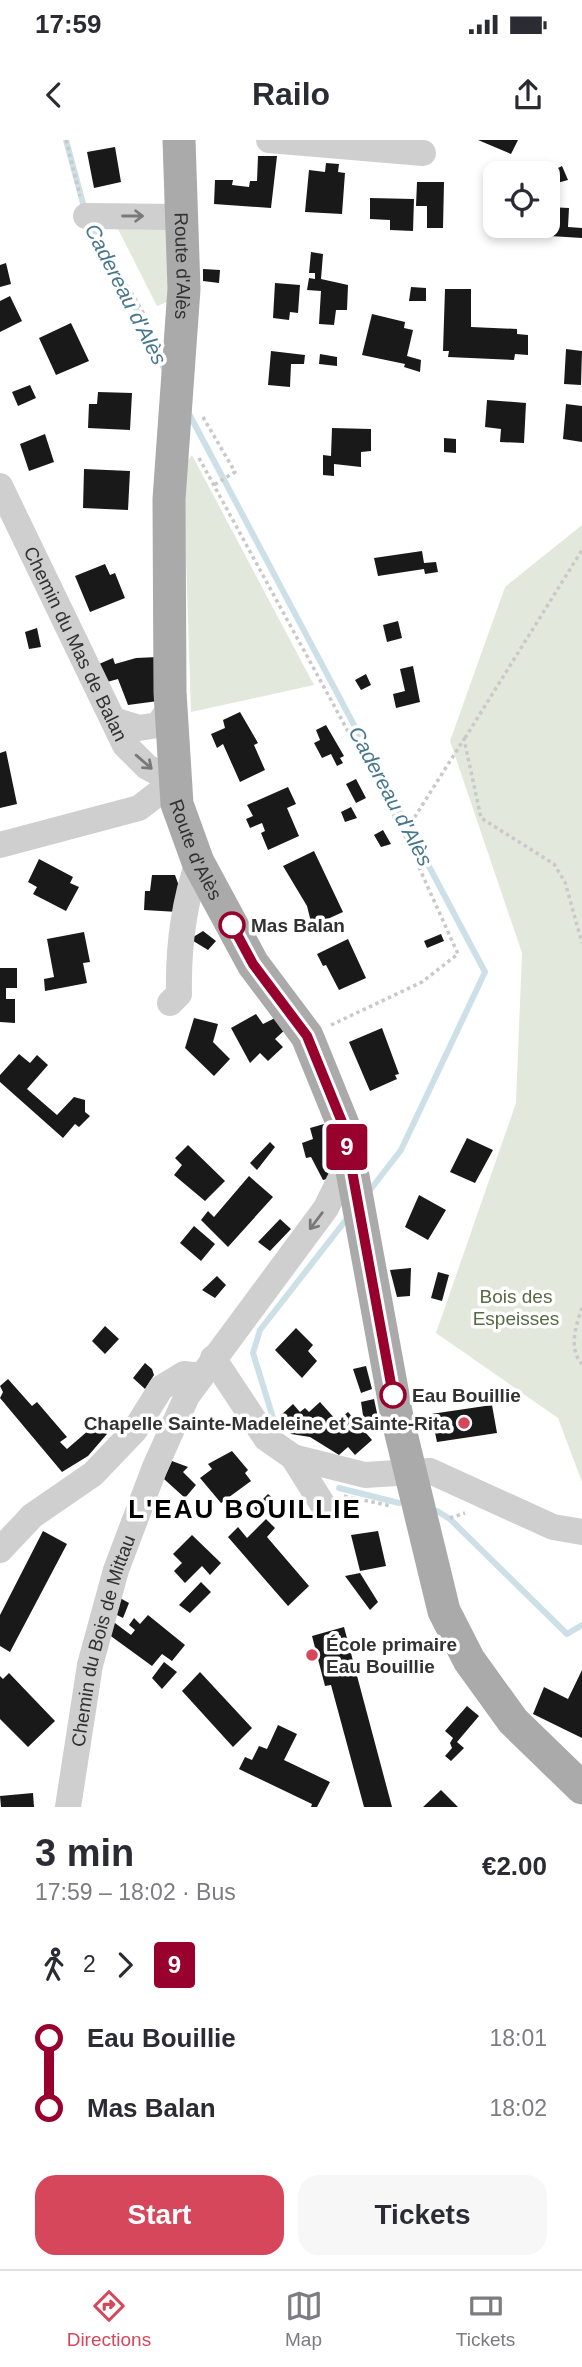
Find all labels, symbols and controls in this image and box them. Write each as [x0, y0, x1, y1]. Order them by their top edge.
text: 17:59 [35, 9, 102, 39]
icon: back [35, 76, 73, 114]
text: Railo [252, 76, 330, 112]
icon: share [509, 76, 547, 114]
map controls [483, 161, 560, 238]
button: locate [483, 161, 560, 238]
one-way arrow [122, 209, 145, 223]
street label: Route d'Alès [171, 212, 195, 320]
water label: Cadereau d'Alès [81, 220, 172, 369]
street label: Chemin du Mas de Balan [20, 543, 132, 744]
water label: Cadereau d'Alès [345, 722, 438, 870]
one-way arrow [134, 754, 152, 770]
street label: Route d'Alès [166, 796, 227, 903]
marker: Mas Balan [219, 912, 245, 938]
place label: Mas Balan [251, 915, 345, 936]
line badge: 9 [324, 1124, 370, 1170]
text: 9 [340, 1133, 354, 1160]
one-way arrow [309, 1211, 323, 1230]
park label: Bois des Espeisses [473, 1286, 559, 1329]
marker: Eau Bouillie [380, 1382, 406, 1408]
place label: Eau Bouillie [412, 1385, 521, 1406]
place label: Chapelle Sainte-Madeleine et Sainte-Rita [84, 1413, 450, 1434]
marker: Chapelle Sainte-Madeleine et Sainte-Rita [456, 1415, 472, 1431]
district label: L'EAU BOUILLIE [128, 1494, 362, 1524]
street label: Chemin du Bois de Mittau [67, 1532, 139, 1748]
place label: École primaire Eau Bouillie [326, 1634, 457, 1677]
marker: École primaire Eau Bouillie [304, 1647, 320, 1663]
text: 3 min [35, 1832, 134, 1874]
text: €2.00 [482, 1851, 547, 1881]
text: 17:59 – 18:02 · Bus [35, 1879, 236, 1905]
icon: walk [35, 1946, 73, 1984]
icon: forward [106, 1946, 144, 1984]
text: 2 [83, 1951, 96, 1977]
text: 9 [168, 1951, 181, 1978]
text: Eau Bouillie [87, 2023, 236, 2053]
text: 18:01 [489, 2025, 547, 2051]
text: Mas Balan [87, 2093, 216, 2123]
text: 18:02 [489, 2095, 547, 2121]
button: Start [35, 2175, 284, 2255]
button: Tickets [298, 2175, 547, 2255]
tab: Directions [67, 2287, 151, 2351]
tab: Map [285, 2287, 323, 2351]
tab: Tickets [456, 2287, 515, 2351]

